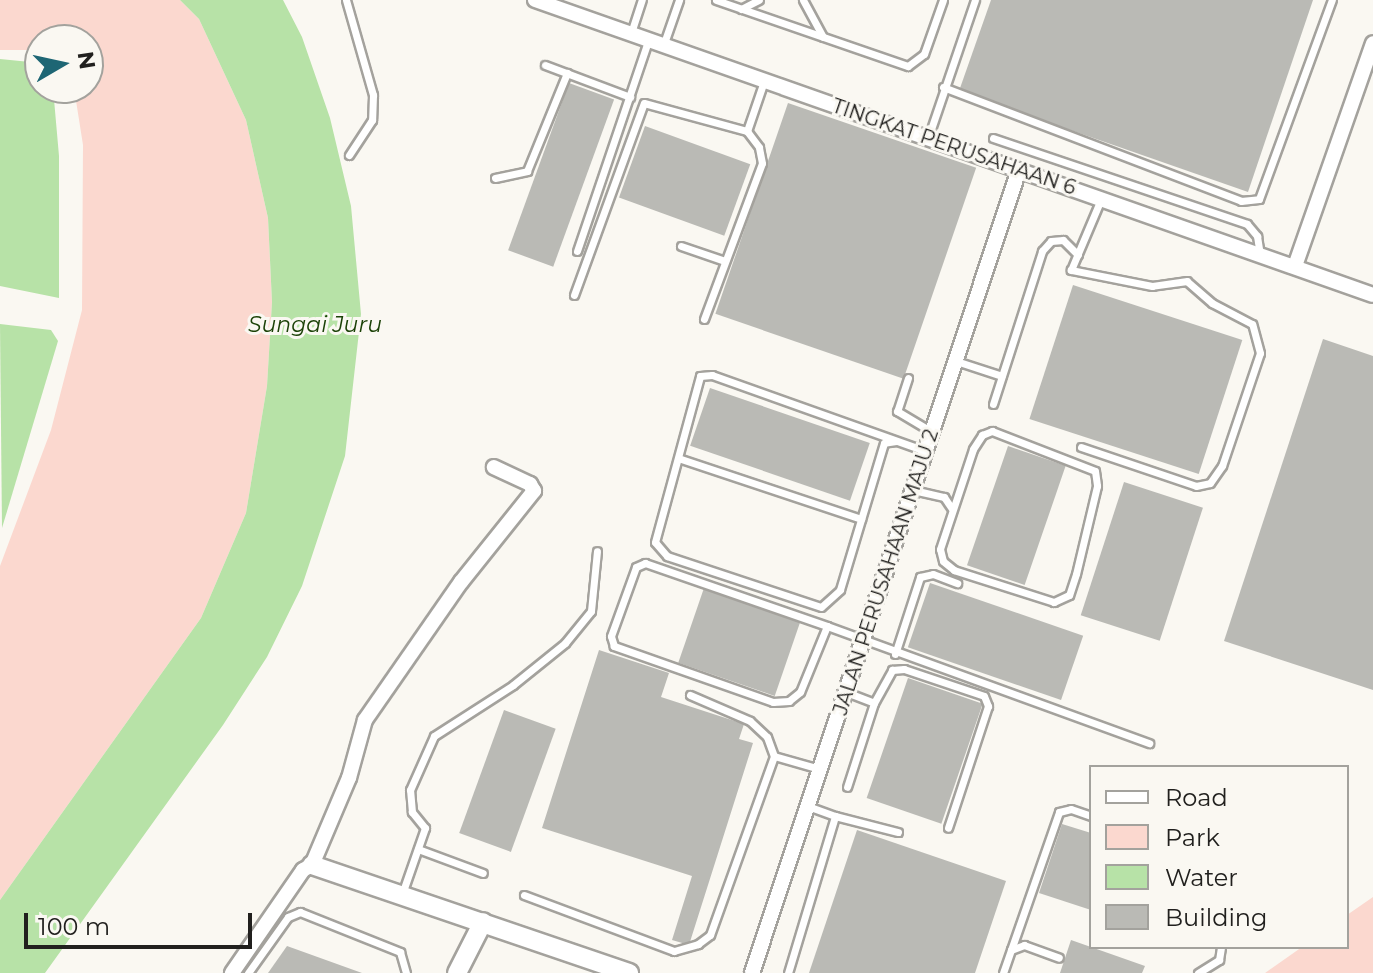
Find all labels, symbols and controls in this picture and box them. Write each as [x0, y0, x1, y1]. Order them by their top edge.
north arrow [24, 24, 104, 104]
text: N [71, 50, 101, 71]
street label: TINGKAT PERUSAHAAN 6 [829, 94, 1079, 200]
water label: Sungai Juru [248, 312, 382, 338]
street label: JALAN PERUSAHAAN MAJU 2 [828, 426, 944, 718]
legend [1089, 765, 1349, 949]
text: Road [1165, 783, 1228, 812]
text: Park [1165, 823, 1220, 852]
text: Water [1165, 863, 1238, 892]
scale bar [28, 897, 256, 947]
text: Building [1165, 903, 1268, 932]
text: 100 m [38, 912, 110, 941]

